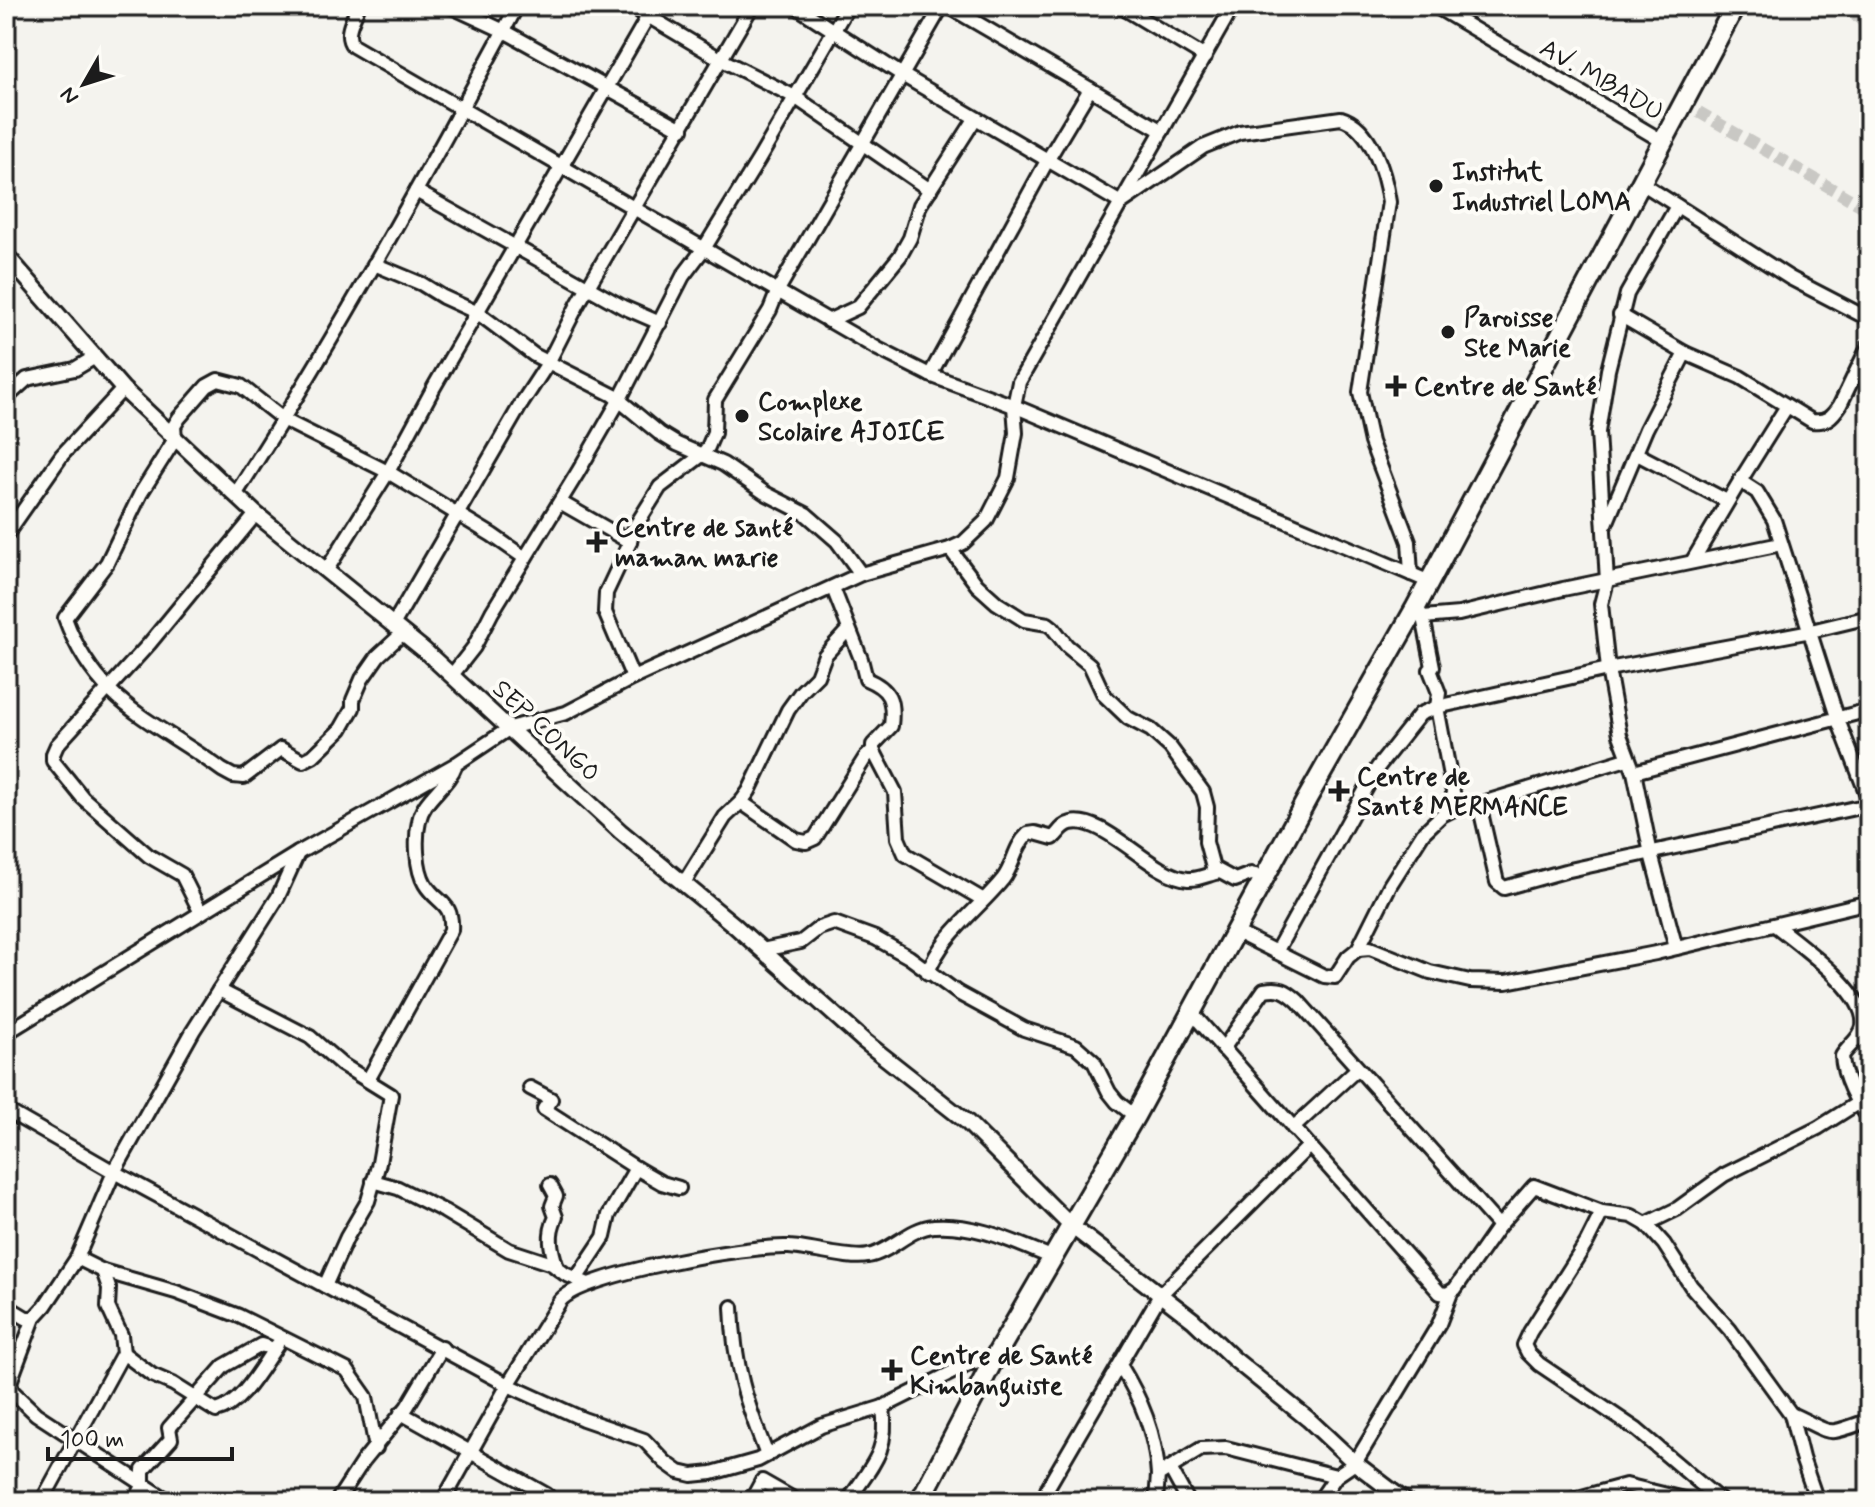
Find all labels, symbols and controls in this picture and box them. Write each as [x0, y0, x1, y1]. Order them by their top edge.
street label: AV. MBADU [1533, 32, 1669, 130]
north arrow [44, 44, 124, 124]
text: N [55, 81, 86, 110]
place label: Institut Industriel LOMA [1452, 156, 1631, 220]
marker: Institut Industriel LOMA [1427, 177, 1445, 195]
place label: Paroisse Ste Marie [1464, 302, 1571, 366]
marker: Paroisse Ste Marie [1439, 323, 1457, 341]
place label: Centre de Santé [1414, 371, 1597, 405]
marker: Centre de Santé [1385, 375, 1407, 397]
place label: Complexe Scolaire AJOICE [758, 386, 945, 450]
marker: Complexe Scolaire AJOICE [733, 407, 751, 425]
place label: Centre de santé maman marie [615, 512, 793, 576]
marker: Centre de santé maman marie [586, 531, 608, 553]
street label: SEP CONGO [484, 673, 607, 790]
place label: Centre de Santé MERMANCE [1357, 761, 1568, 825]
marker: Centre de Santé MERMANCE [1328, 780, 1350, 802]
place label: Centre de Santé Kimbanguiste [910, 1340, 1093, 1407]
marker: Centre de Santé Kimbanguiste [881, 1359, 903, 1381]
scale bar [48, 1411, 232, 1461]
text: 100 m [60, 1425, 124, 1456]

